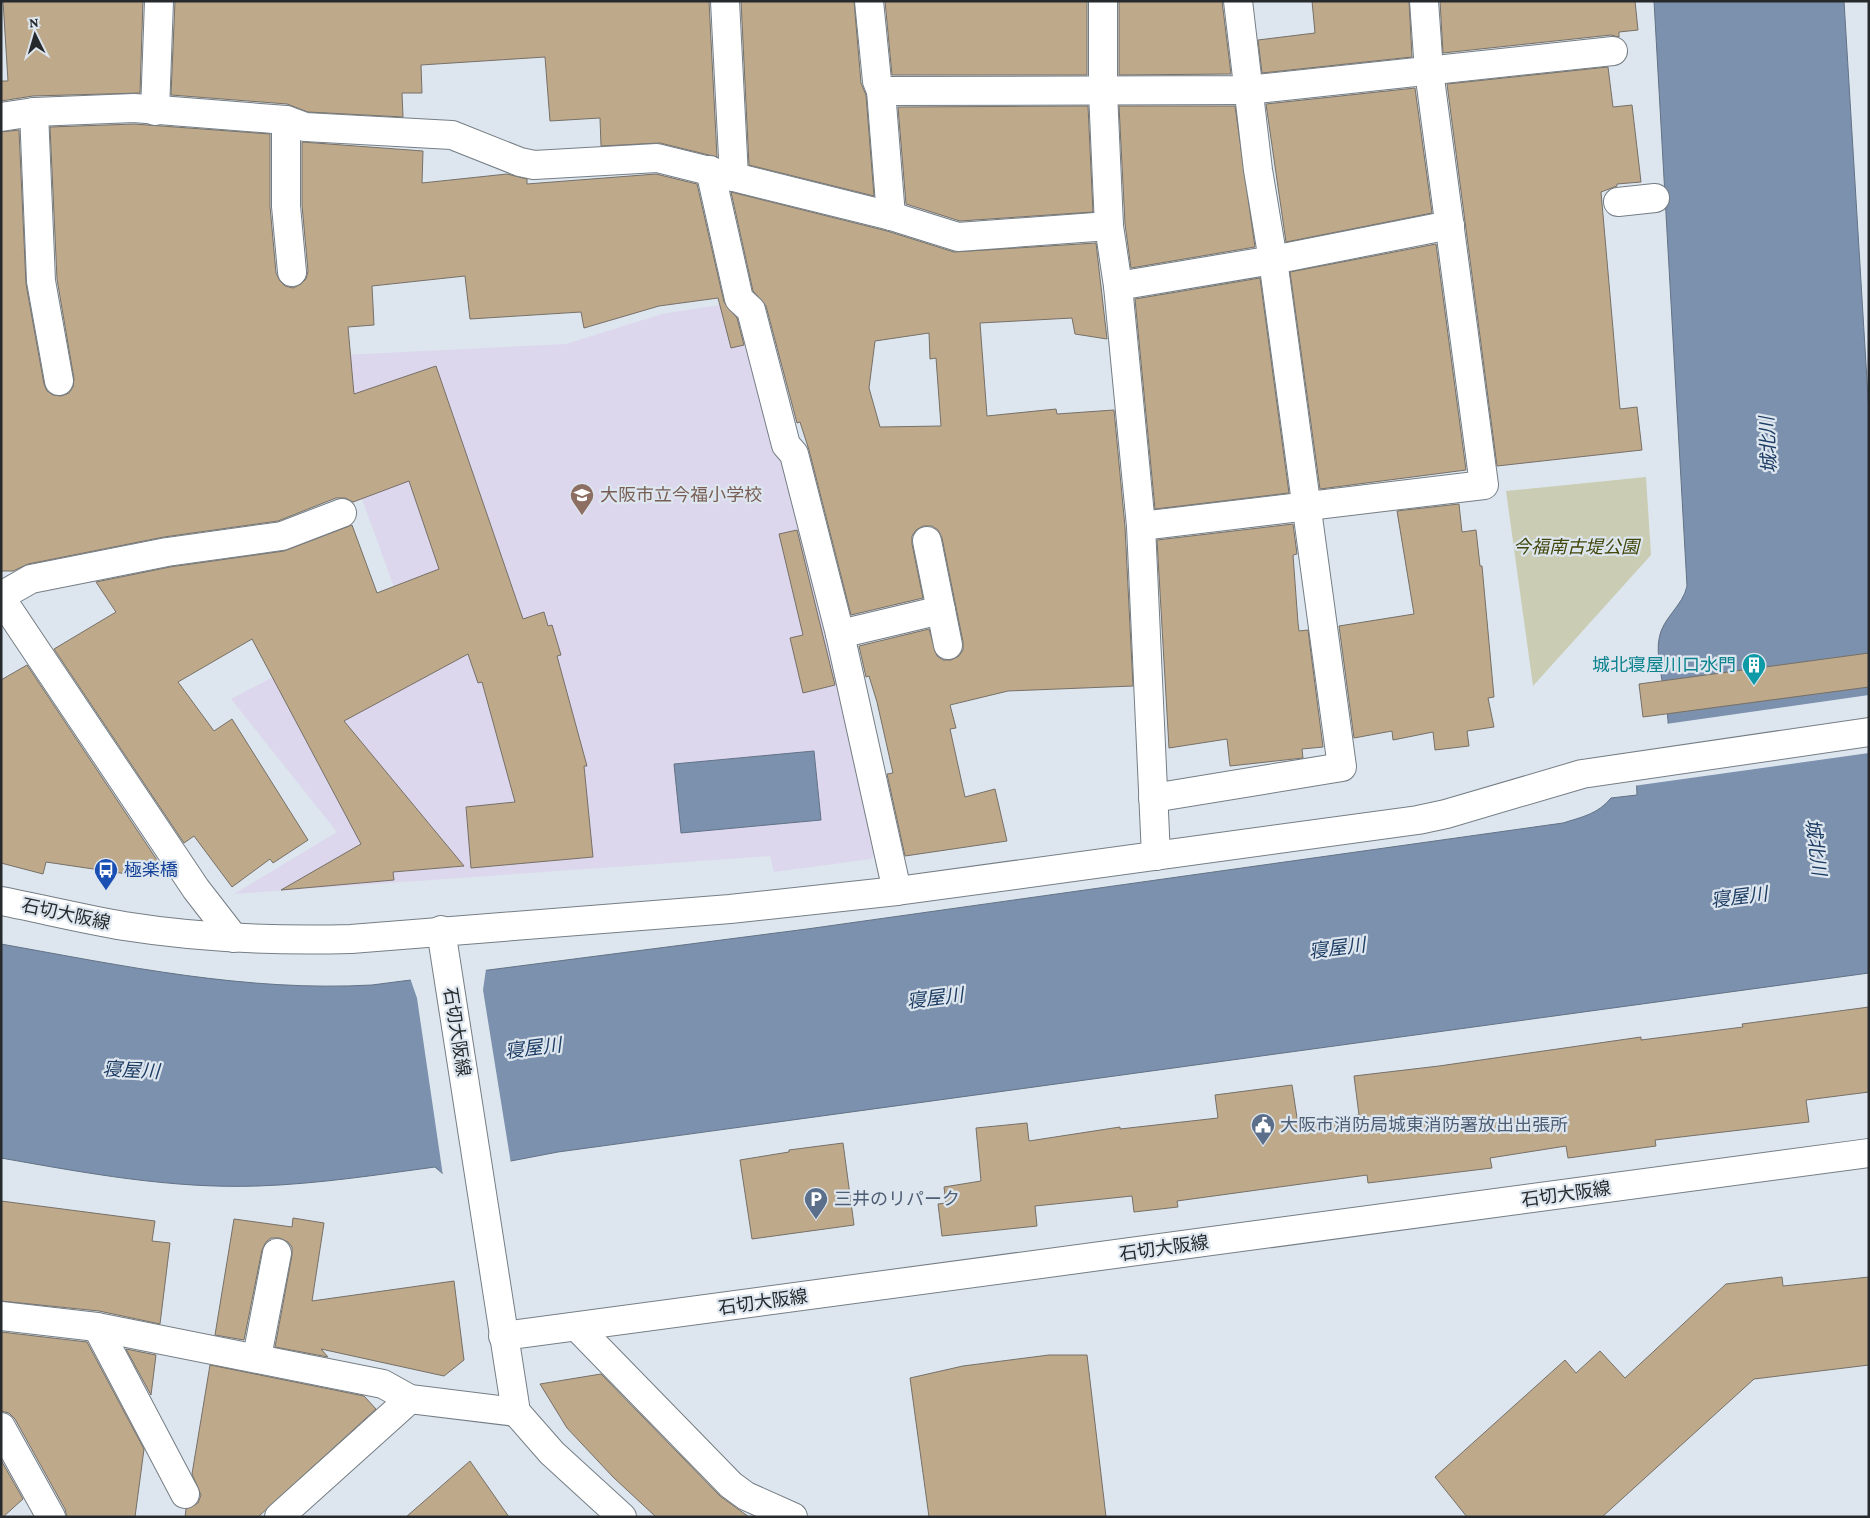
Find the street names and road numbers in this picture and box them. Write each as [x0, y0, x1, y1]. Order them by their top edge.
street label: 石切大阪線 [20, 895, 112, 933]
street label: 石切大阪線 [440, 986, 474, 1078]
street label: 石切大阪線 [1520, 1178, 1612, 1210]
street label: 石切大阪線 [1118, 1232, 1210, 1264]
street label: 石切大阪線 [717, 1286, 809, 1318]

